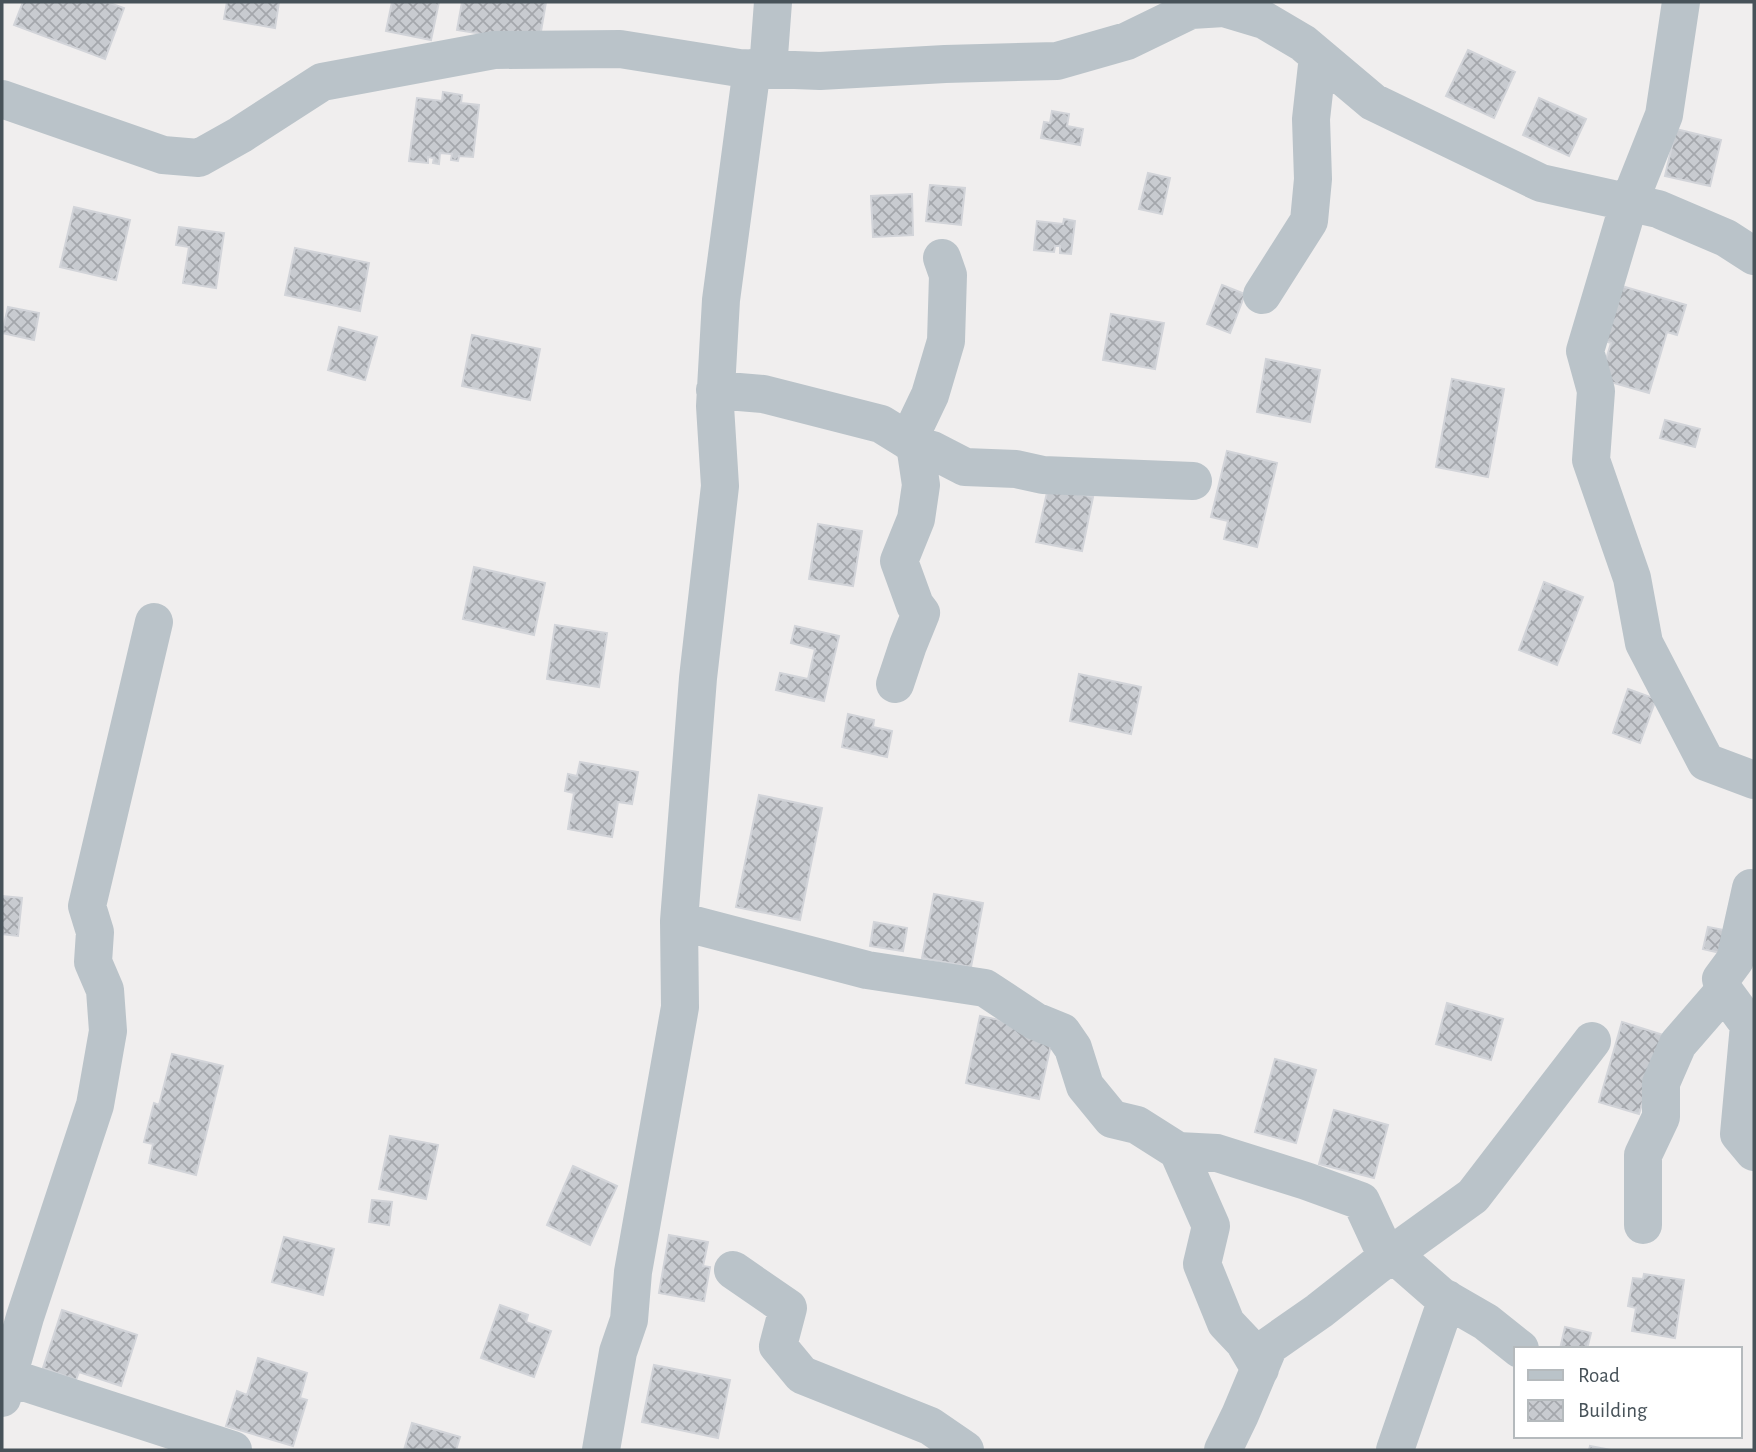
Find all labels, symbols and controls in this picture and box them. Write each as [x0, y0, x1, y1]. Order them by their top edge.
legend [1514, 1347, 1742, 1438]
text: Road [1578, 1365, 1620, 1386]
text: Building [1578, 1400, 1648, 1421]

